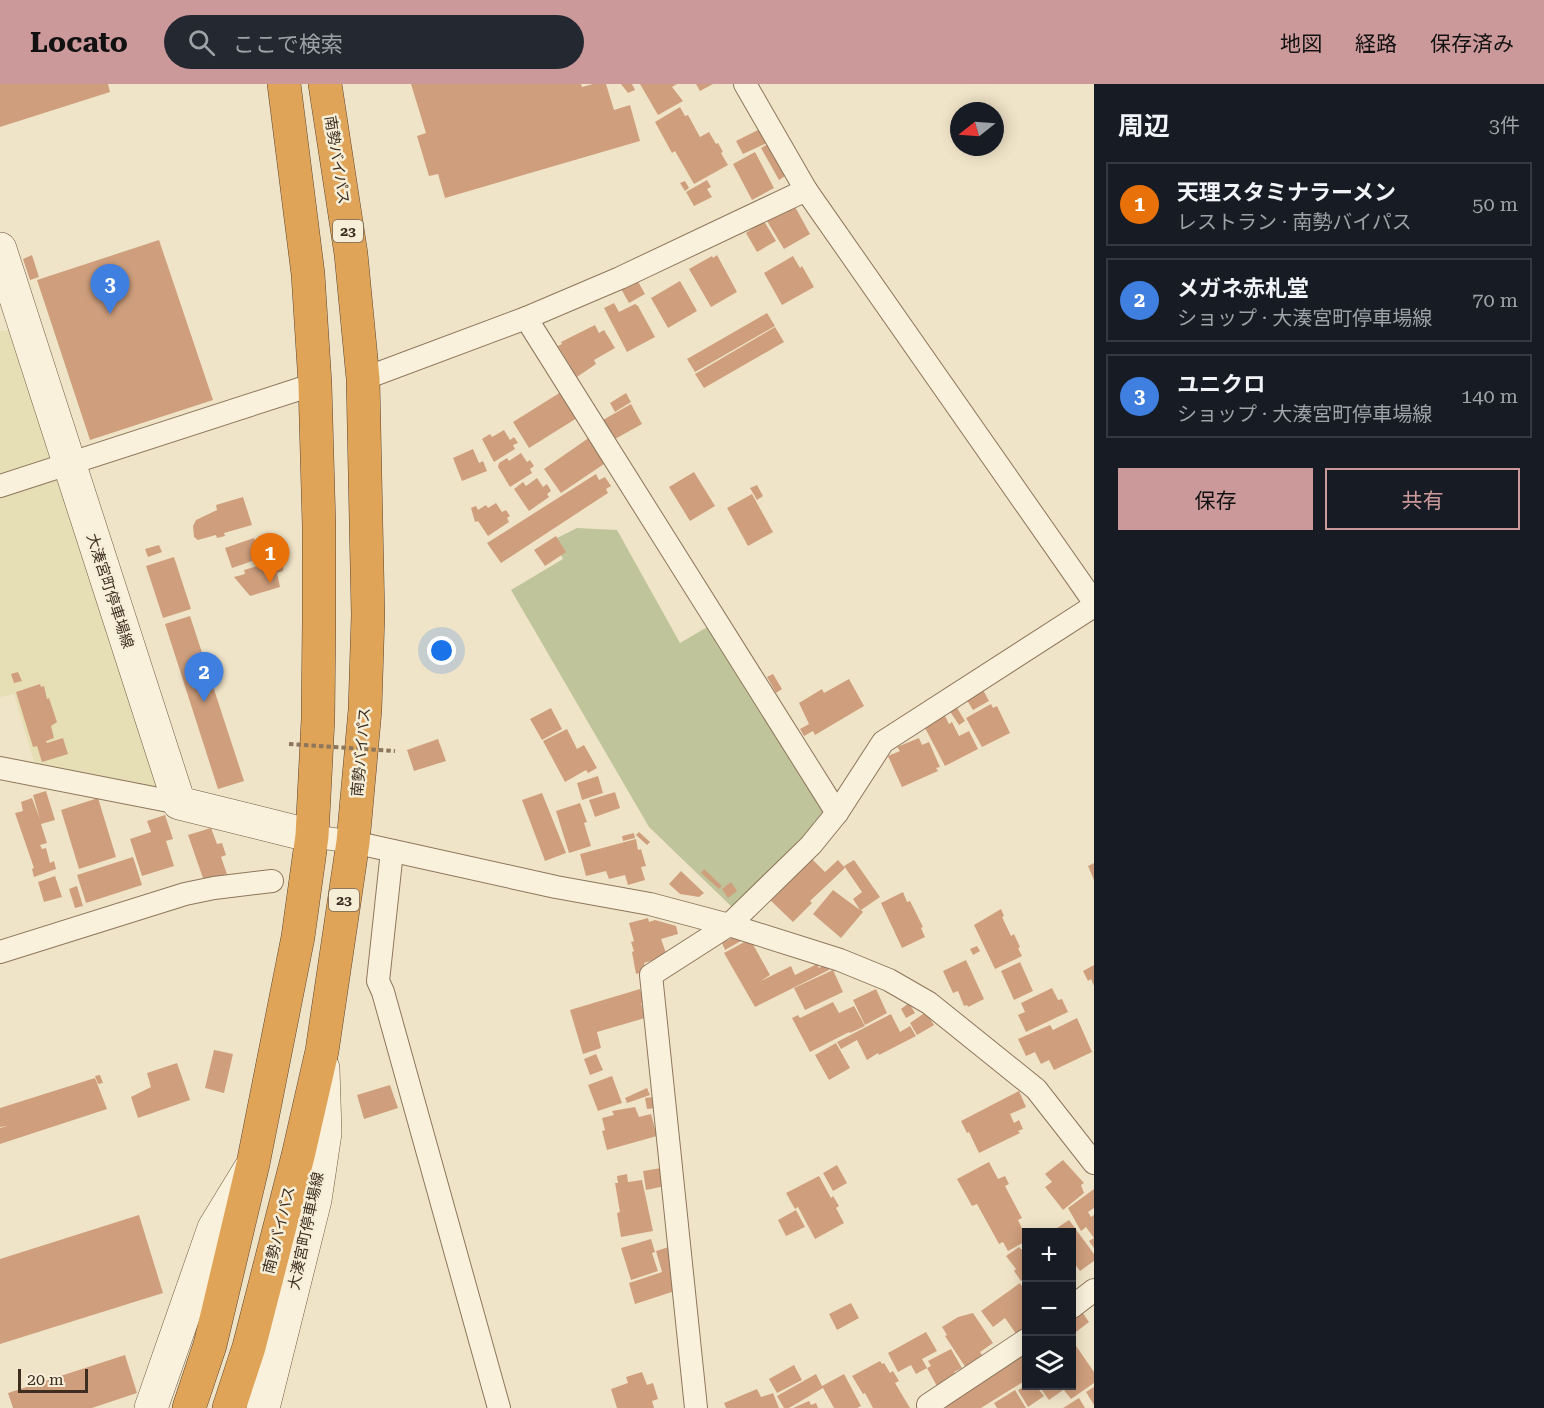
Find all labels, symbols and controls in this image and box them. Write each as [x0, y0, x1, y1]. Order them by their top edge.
search box [164, 15, 584, 69]
text: Locato [30, 26, 128, 59]
icon: search [185, 26, 218, 59]
text: ここで検索 [233, 32, 343, 57]
text: 地図 [1280, 32, 1322, 56]
text: 経路 [1355, 32, 1397, 56]
text: 保存済み [1430, 32, 1514, 56]
north arrow [950, 102, 1004, 156]
text: 周辺 [1118, 111, 1170, 141]
text: 3件 [1489, 113, 1520, 137]
street label: 南勢バイパス [321, 114, 353, 206]
text: 天理スタミナラーメン [1177, 180, 1396, 205]
text: 1 [1134, 192, 1145, 216]
text: 50 m [1472, 192, 1518, 216]
text: レストラン · 南勢バイパス [1177, 210, 1412, 234]
road number: 23 [333, 220, 363, 242]
pin: 3 [90, 264, 130, 314]
text: メガネ赤札堂 [1177, 276, 1309, 301]
text: 2 [1134, 288, 1145, 312]
text: 70 m [1472, 288, 1518, 312]
text: ショップ · 大湊宮町停車場線 [1177, 306, 1432, 330]
text: ユニクロ [1177, 372, 1265, 397]
text: 3 [1134, 384, 1145, 408]
text: 140 m [1461, 384, 1518, 408]
text: ショップ · 大湊宮町停車場線 [1177, 402, 1432, 426]
button: 保存 [1118, 468, 1313, 530]
button: 共有 [1325, 468, 1520, 530]
street label: 大湊宮町停車場線 [83, 531, 137, 651]
pin: 1 [250, 534, 290, 583]
your location [427, 636, 456, 665]
pin: 2 [184, 652, 224, 702]
street label: 南勢バイパス [348, 707, 374, 797]
road number: 23 [329, 889, 359, 911]
street label: 大湊宮町停車場線 [285, 1170, 327, 1292]
street label: 南勢バイパス [259, 1184, 299, 1276]
map controls [1022, 1228, 1076, 1390]
button: + [1022, 1228, 1076, 1282]
button: − [1022, 1282, 1076, 1336]
button: layers [1022, 1336, 1076, 1390]
scale bar [18, 1366, 88, 1394]
text: 20 m [27, 1370, 64, 1389]

